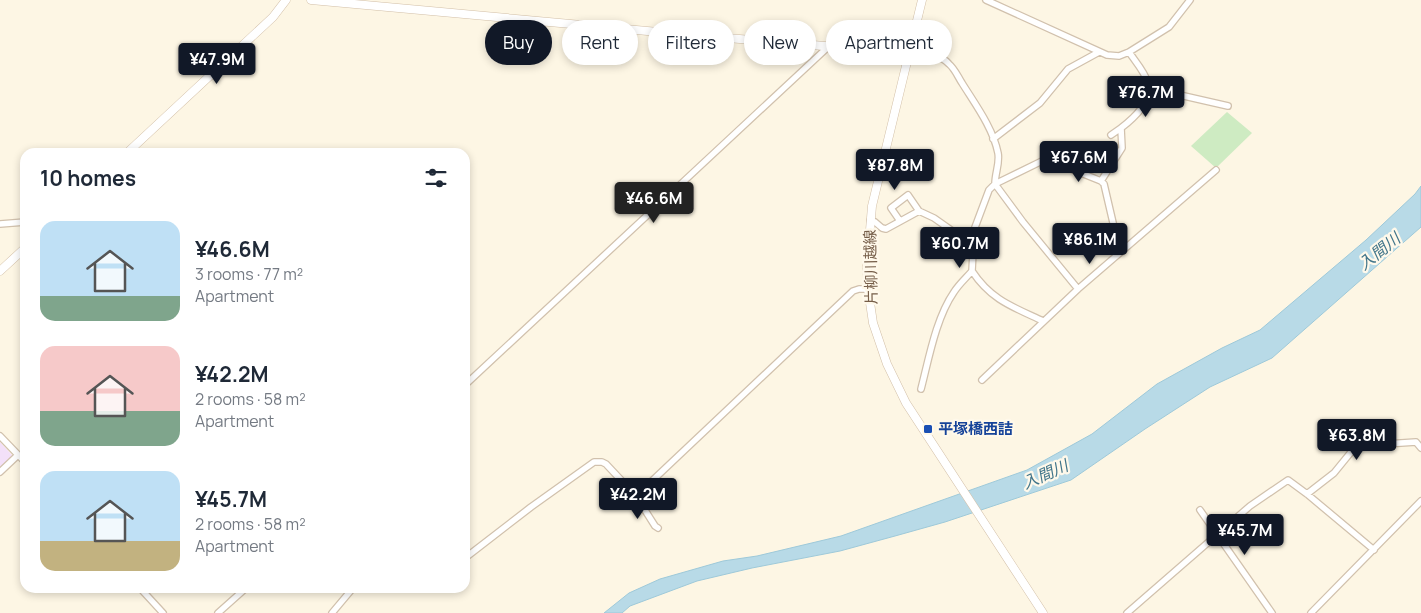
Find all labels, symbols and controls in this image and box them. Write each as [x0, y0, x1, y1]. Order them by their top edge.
chip: Buy [485, 20, 552, 65]
chip: Rent [562, 20, 638, 65]
chip: Filters [648, 20, 734, 65]
chip: New [744, 20, 816, 65]
chip: Apartment [826, 20, 952, 65]
pin: ¥47.9M [176, 42, 258, 85]
text: ¥47.9M [189, 48, 245, 70]
pin: ¥76.7M [1105, 76, 1187, 118]
text: ¥76.7M [1118, 81, 1174, 103]
pin: ¥67.6M [1038, 140, 1120, 183]
text: ¥67.6M [1051, 146, 1107, 168]
pin: ¥87.8M [854, 148, 936, 191]
text: ¥87.8M [867, 154, 923, 176]
text: 10 homes [40, 164, 136, 192]
icon: filters [422, 164, 450, 192]
pin: ¥46.6M [613, 182, 695, 224]
text: ¥46.6M [626, 187, 682, 209]
pin: ¥86.1M [1049, 222, 1131, 265]
pin: ¥60.7M [919, 226, 1001, 269]
water label: 入間川 [1353, 226, 1406, 275]
text: ¥86.1M [1063, 228, 1117, 250]
street label: 片柳川越線 [859, 229, 882, 305]
text: ¥60.7M [931, 232, 989, 254]
text: ¥46.6M [195, 235, 270, 263]
icon: home [80, 241, 140, 301]
text: 3 rooms · 77 m² [195, 263, 303, 285]
text: Apartment [195, 285, 274, 307]
text: ¥42.2M [195, 360, 269, 388]
icon: home [80, 366, 140, 426]
text: 2 rooms · 58 m² [195, 388, 306, 410]
text: Apartment [195, 410, 274, 432]
place label: 平塚橋西詰 [938, 418, 1013, 439]
pin: ¥63.8M [1316, 418, 1398, 461]
marker: 平塚橋西詰 [922, 423, 934, 435]
text: ¥63.8M [1328, 424, 1386, 446]
water label: 入間川 [1019, 453, 1073, 494]
pin: ¥42.2M [597, 478, 679, 520]
text: ¥42.2M [610, 483, 666, 505]
text: ¥45.7M [195, 485, 267, 513]
icon: home [80, 491, 140, 551]
text: 2 rooms · 58 m² [195, 513, 306, 535]
pin: ¥45.7M [1204, 514, 1286, 556]
text: ¥45.7M [1218, 519, 1272, 541]
text: Apartment [195, 535, 274, 557]

